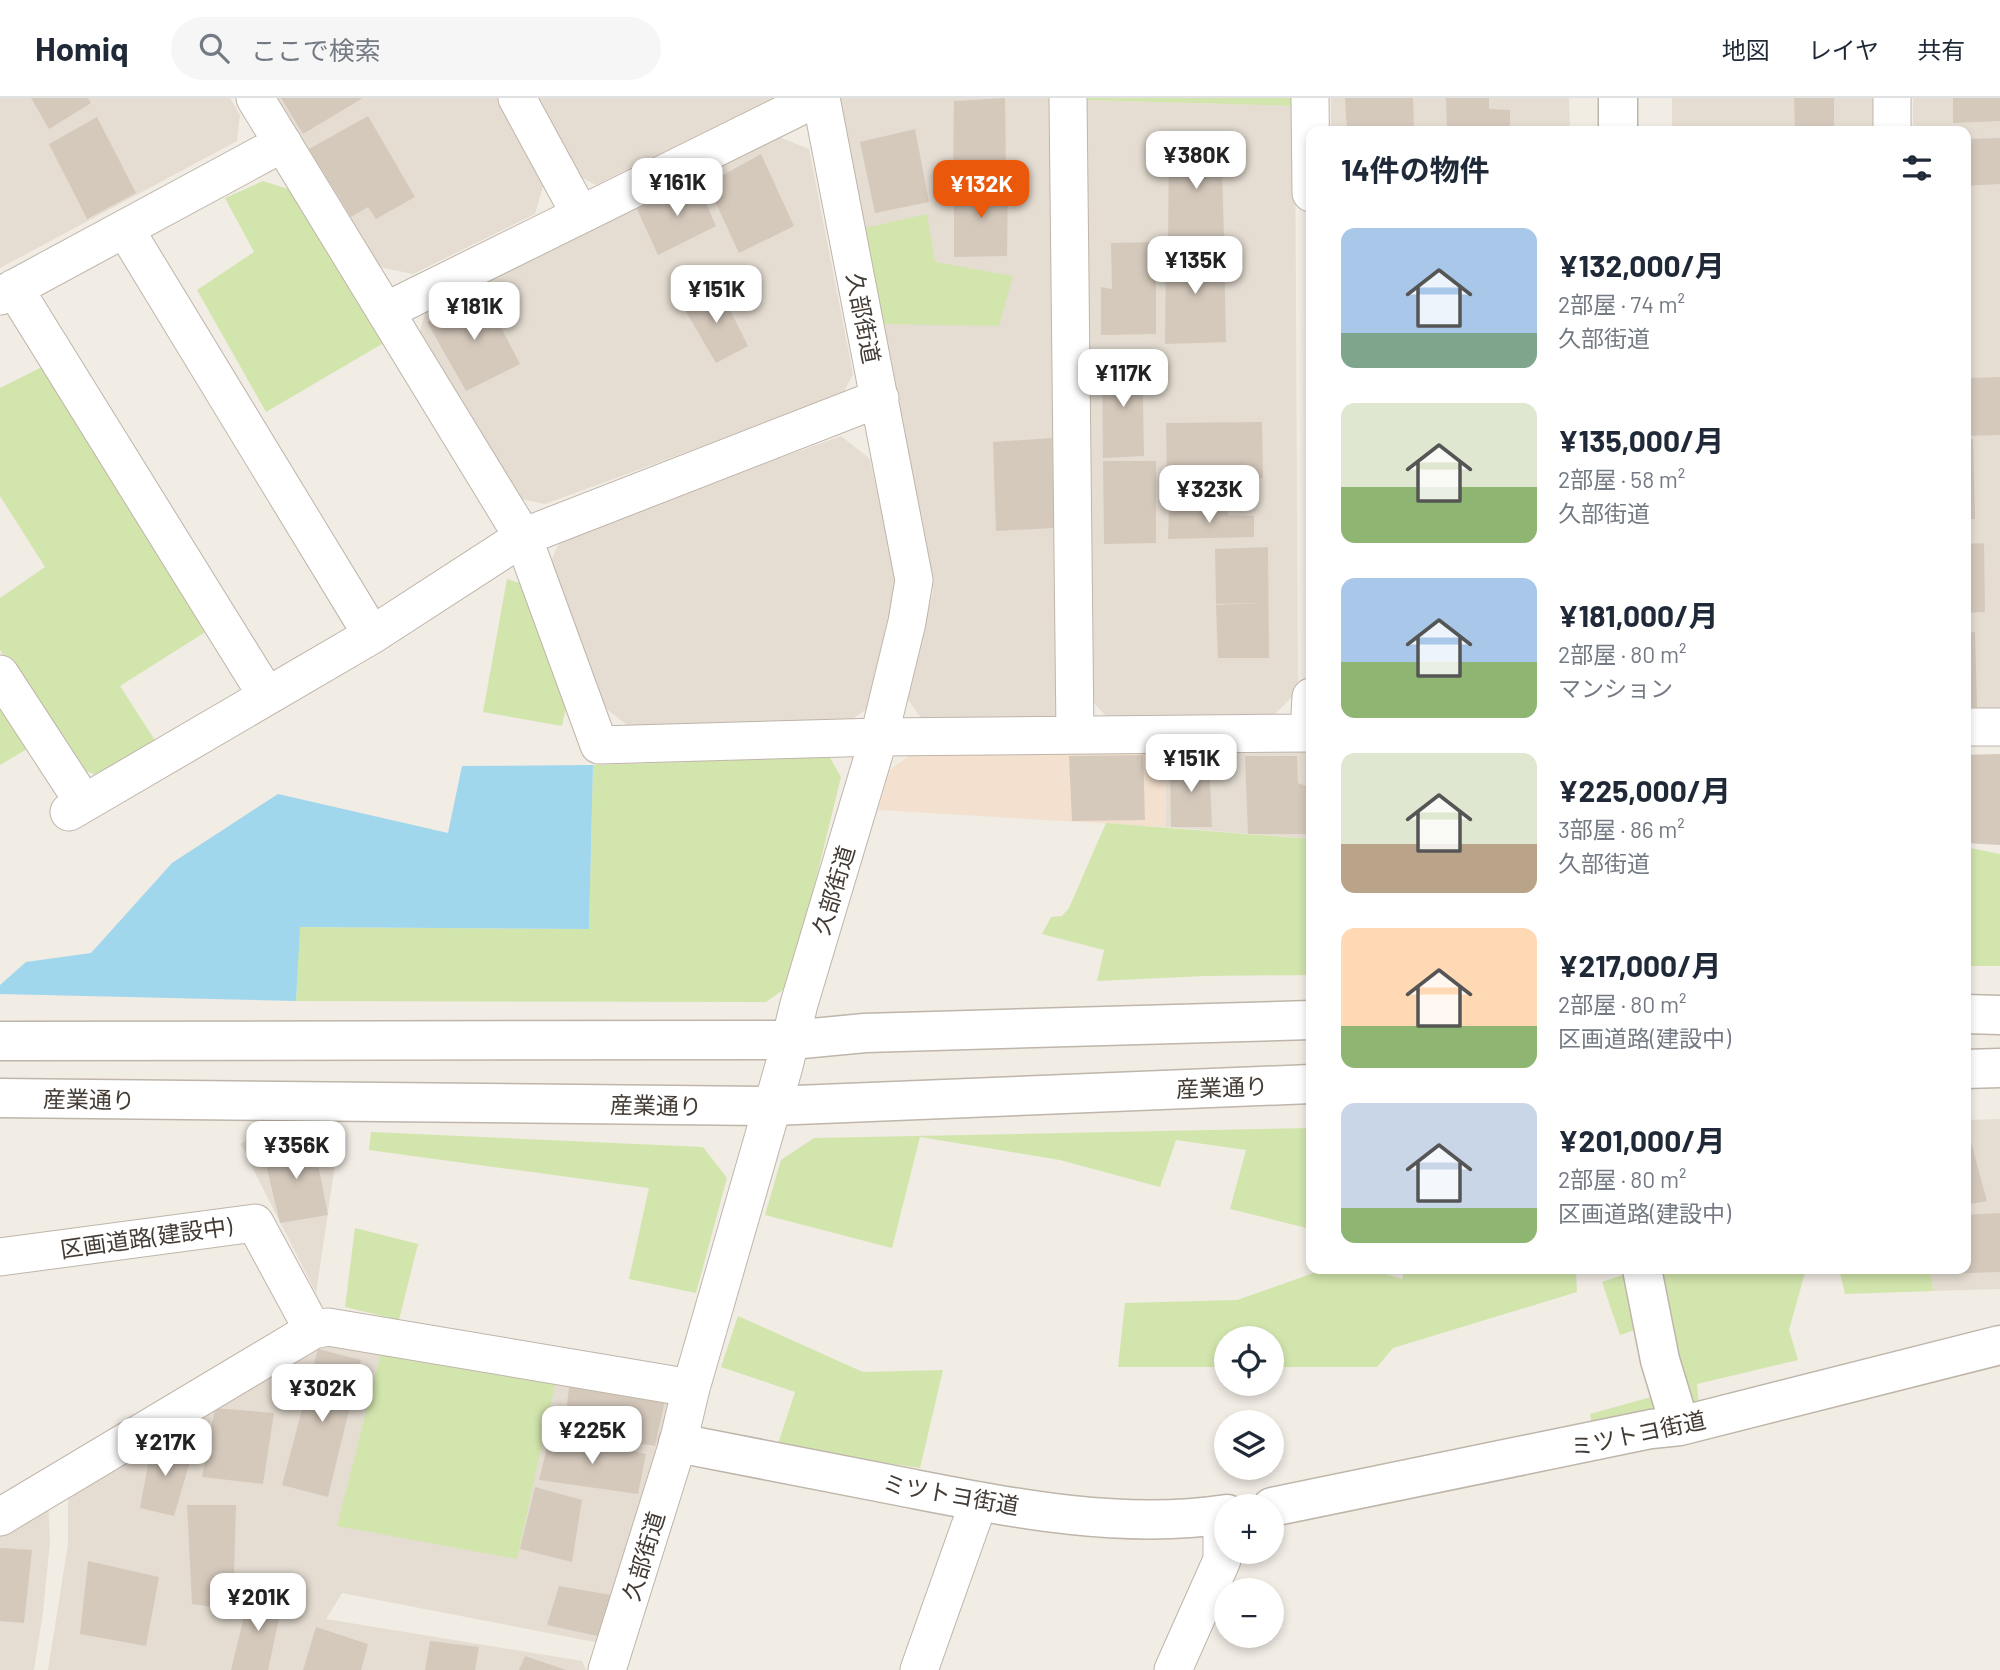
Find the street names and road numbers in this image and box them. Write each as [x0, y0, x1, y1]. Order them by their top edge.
street label: 久部街道 [841, 270, 887, 366]
street label: 久部街道 [806, 842, 860, 938]
street label: 産業通り [1176, 1071, 1268, 1103]
street label: 産業通り [43, 1084, 135, 1114]
street label: 産業通り [610, 1090, 702, 1120]
street label: 区画道路(建設中) [58, 1211, 235, 1263]
street label: ミツトヨ街道 [1568, 1405, 1708, 1461]
street label: ミツトヨ街道 [881, 1468, 1021, 1520]
street label: 久部街道 [616, 1508, 670, 1604]

